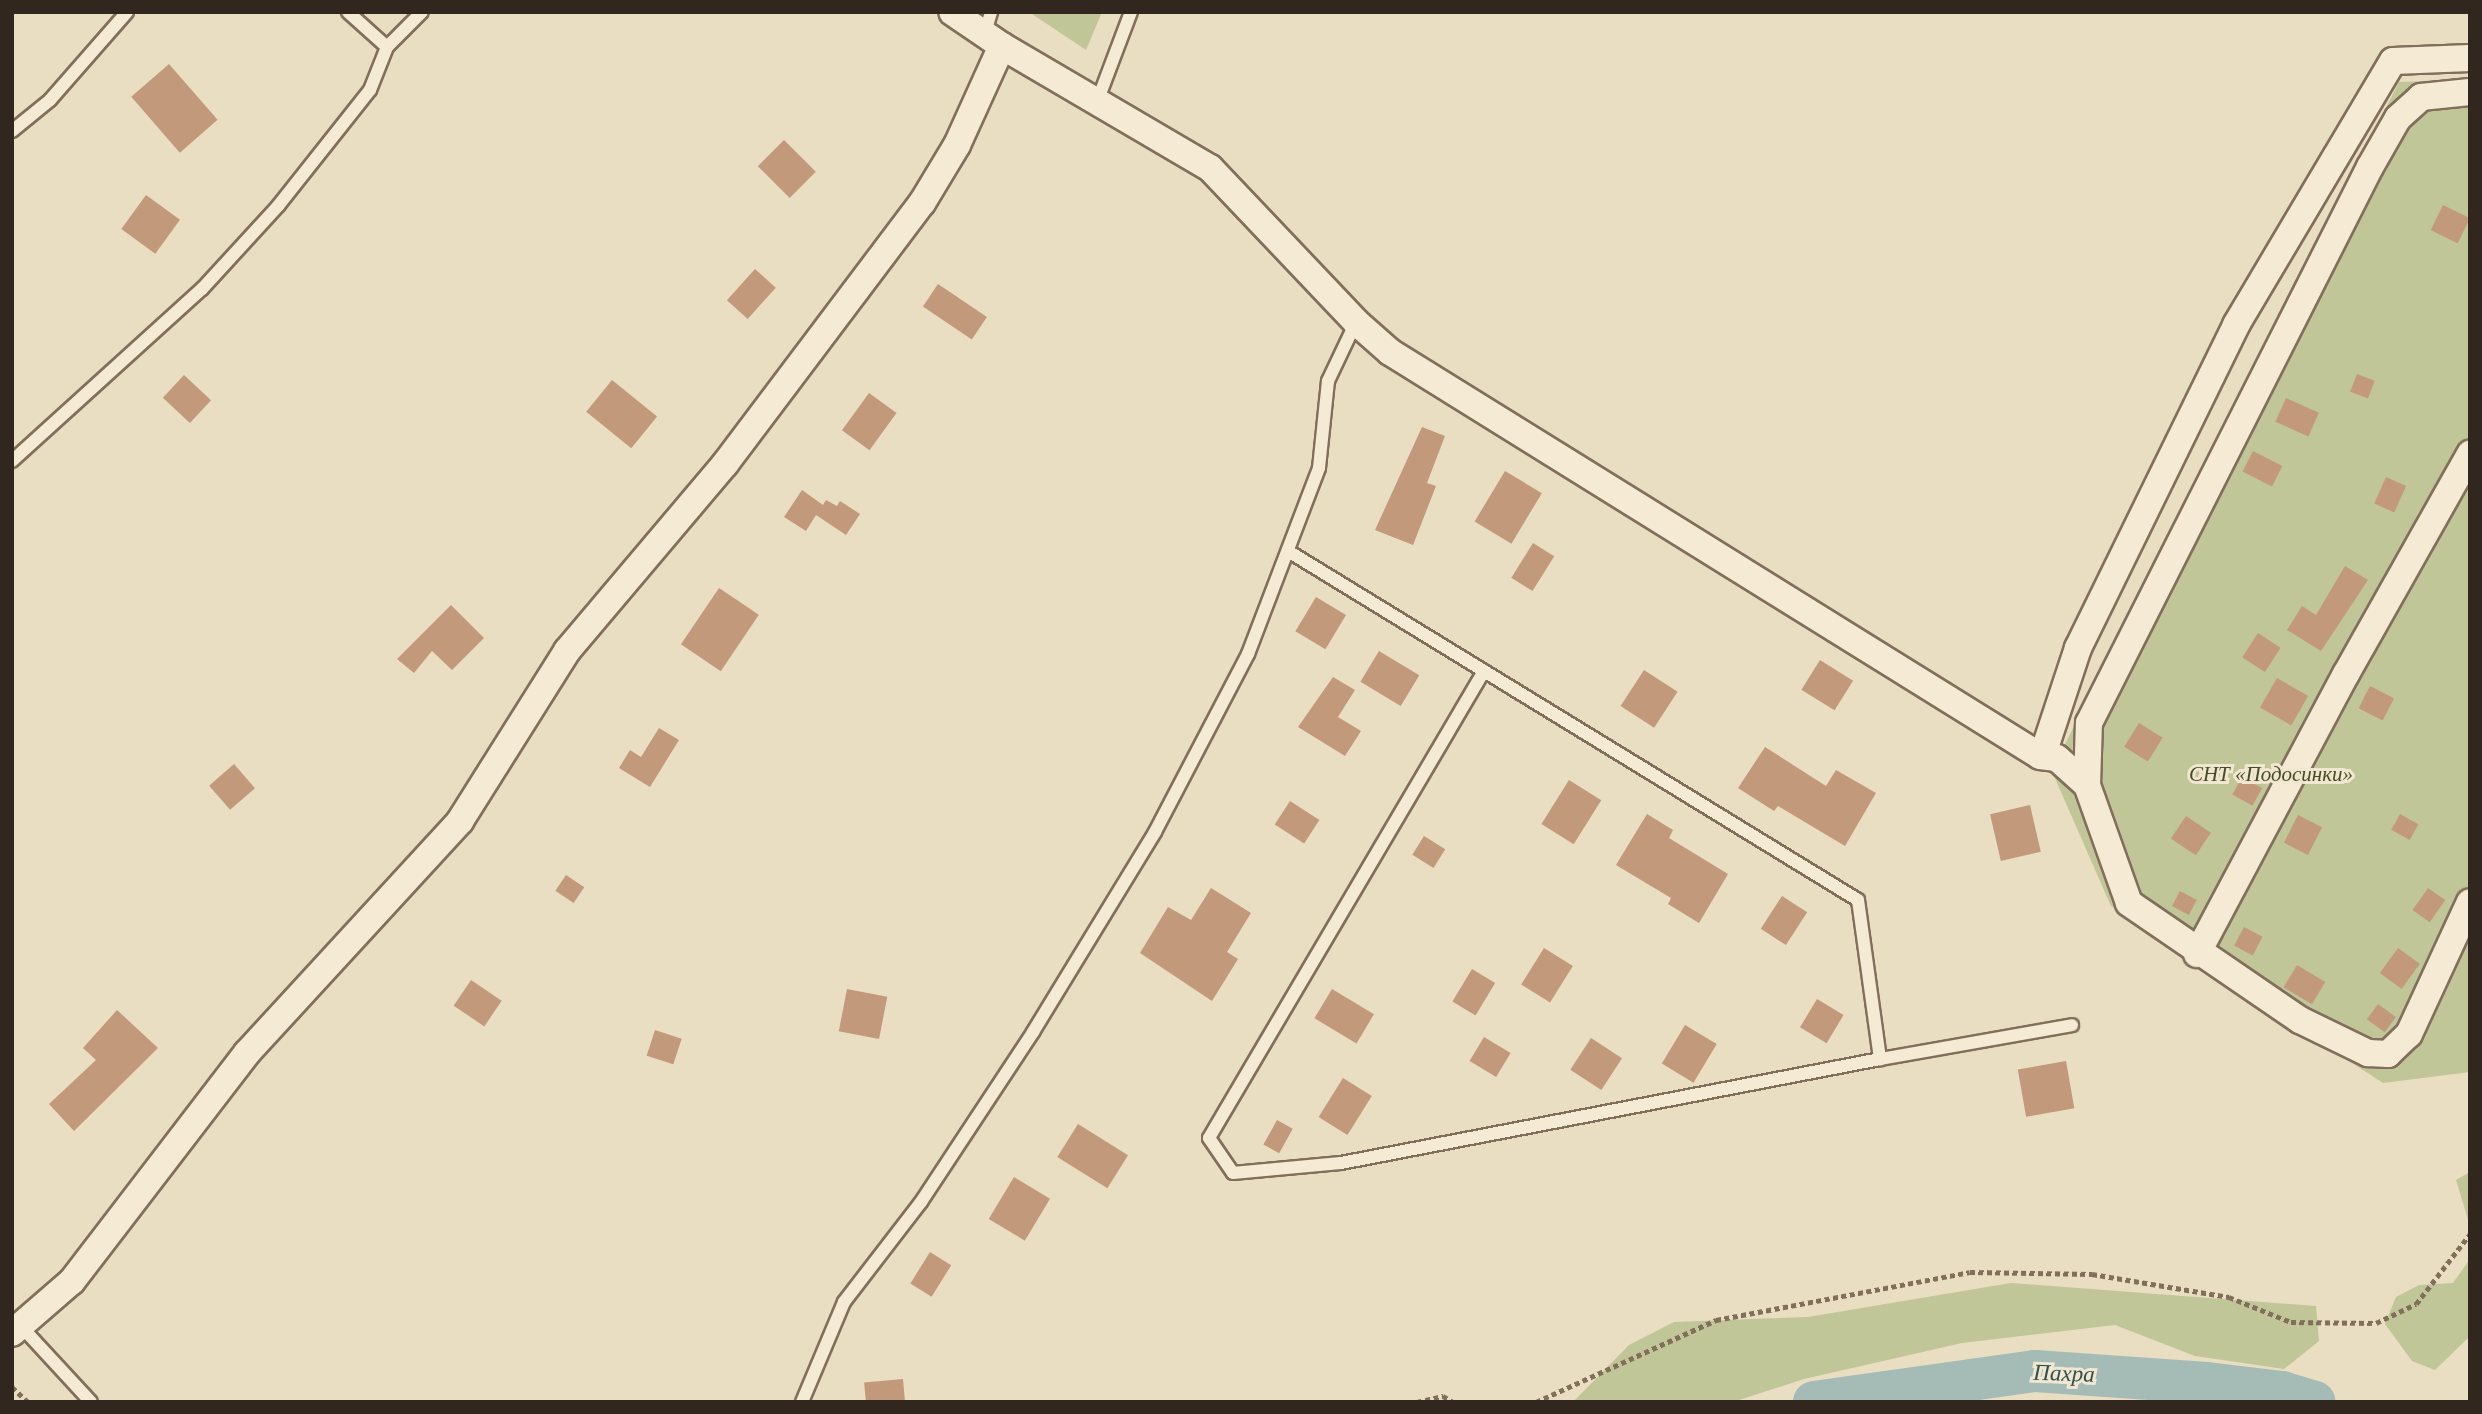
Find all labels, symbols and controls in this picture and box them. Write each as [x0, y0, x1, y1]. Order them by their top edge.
park label: СНТ «Подосинки» [2189, 761, 2353, 787]
water label: Пахра [2033, 1359, 2095, 1389]

